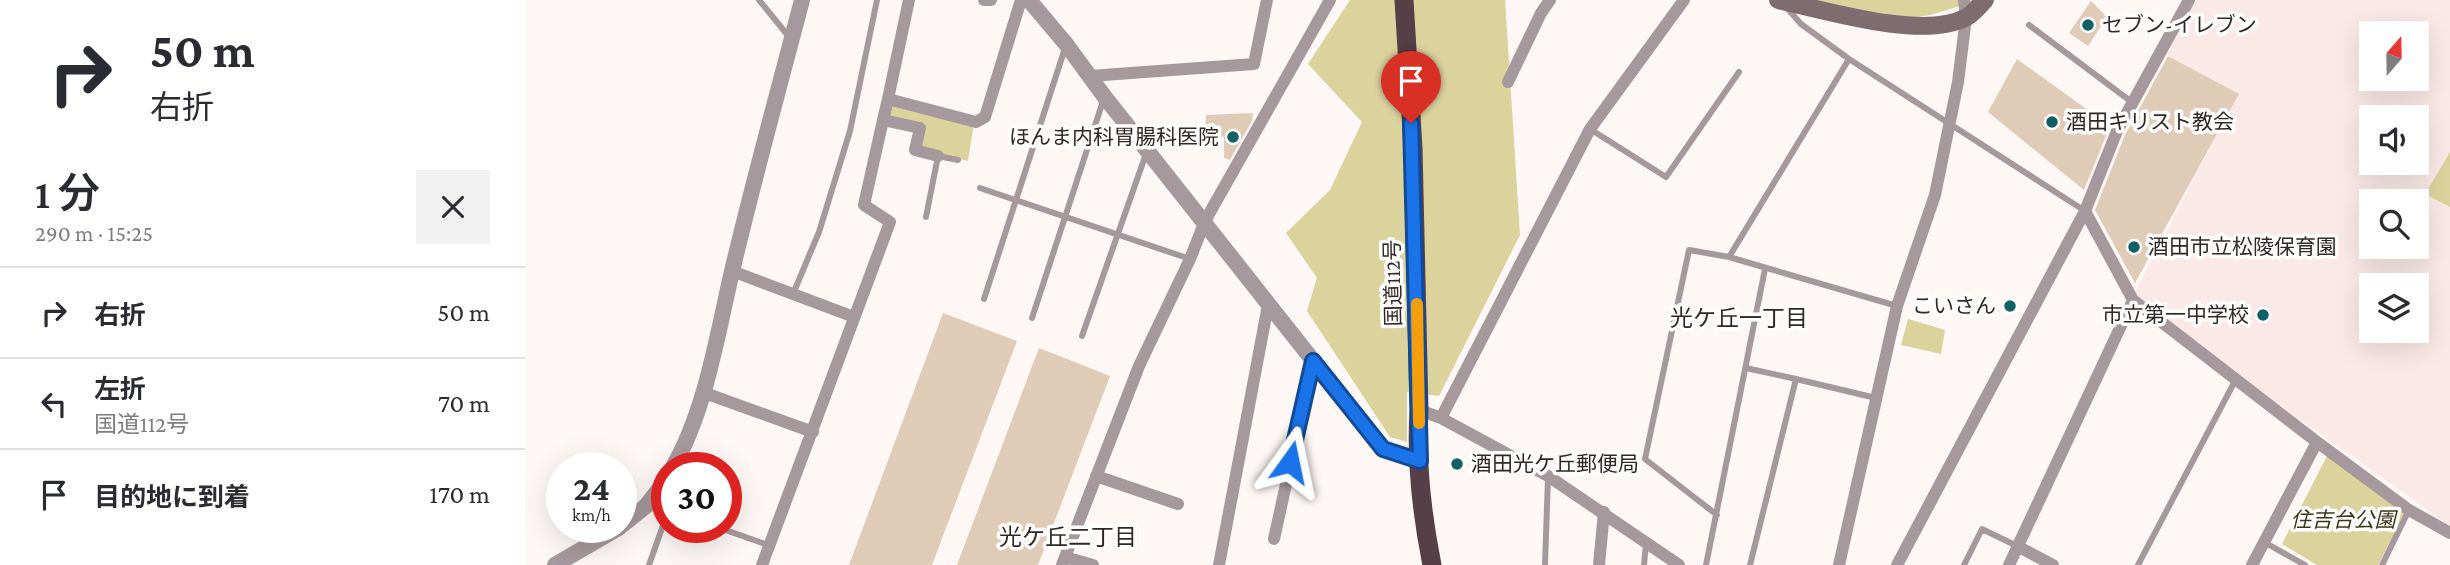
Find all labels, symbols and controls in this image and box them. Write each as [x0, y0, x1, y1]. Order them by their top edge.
place label: セブン-イレブン [2102, 13, 2257, 37]
marker: セブン-イレブン [2080, 17, 2096, 33]
north arrow [2359, 21, 2429, 91]
map controls [2359, 21, 2429, 343]
text: 50 m [150, 23, 255, 78]
icon: right [35, 28, 126, 119]
pin [1381, 51, 1441, 123]
icon: arrive [1392, 62, 1430, 100]
text: 右折 [150, 89, 214, 125]
button: sound [2359, 105, 2429, 175]
place label: 酒田キリスト教会 [2066, 110, 2234, 134]
marker: 酒田キリスト教会 [2044, 114, 2060, 130]
place label: ほんま内科胃腸科医院 [1009, 125, 1219, 149]
marker: ほんま内科胃腸科医院 [1225, 129, 1241, 145]
text: 1 分 [35, 170, 100, 217]
button: close [416, 170, 490, 244]
button: search [2359, 189, 2429, 259]
text: 290 m · 15:25 [35, 220, 153, 246]
place label: 酒田市立松陵保育園 [2148, 235, 2337, 259]
street label: 国道112号 [1380, 239, 1406, 327]
marker: 酒田市立松陵保育園 [2126, 239, 2142, 255]
button: layers [2359, 273, 2429, 343]
icon: right [35, 294, 73, 332]
place label: こいさん [1912, 294, 1996, 318]
text: 50 m [437, 298, 490, 327]
marker: こいさん [2002, 298, 2018, 314]
text: 右折 [94, 301, 146, 330]
place label: 市立第一中学校 [2102, 303, 2249, 327]
district label: 光ケ丘一丁目 [1670, 305, 1808, 331]
marker: 市立第一中学校 [2255, 307, 2271, 323]
text: 左折 [94, 375, 146, 404]
icon: left [35, 385, 73, 423]
text: 70 m [438, 389, 490, 418]
text: 国道112号 [94, 411, 189, 437]
position arrow [1253, 425, 1327, 499]
speed limit sign: 30 [651, 452, 742, 543]
place label: 酒田光ケ丘郵便局 [1471, 452, 1639, 476]
marker: 酒田光ケ丘郵便局 [1449, 456, 1465, 472]
text: 24 [573, 469, 610, 508]
icon: arrive [35, 476, 73, 514]
text: 170 m [429, 480, 490, 509]
text: 目的地に到着 [94, 483, 250, 512]
text: km/h [572, 505, 611, 525]
park label: 住吉台公園 [2291, 508, 2398, 532]
district label: 光ケ丘二丁目 [999, 524, 1137, 550]

